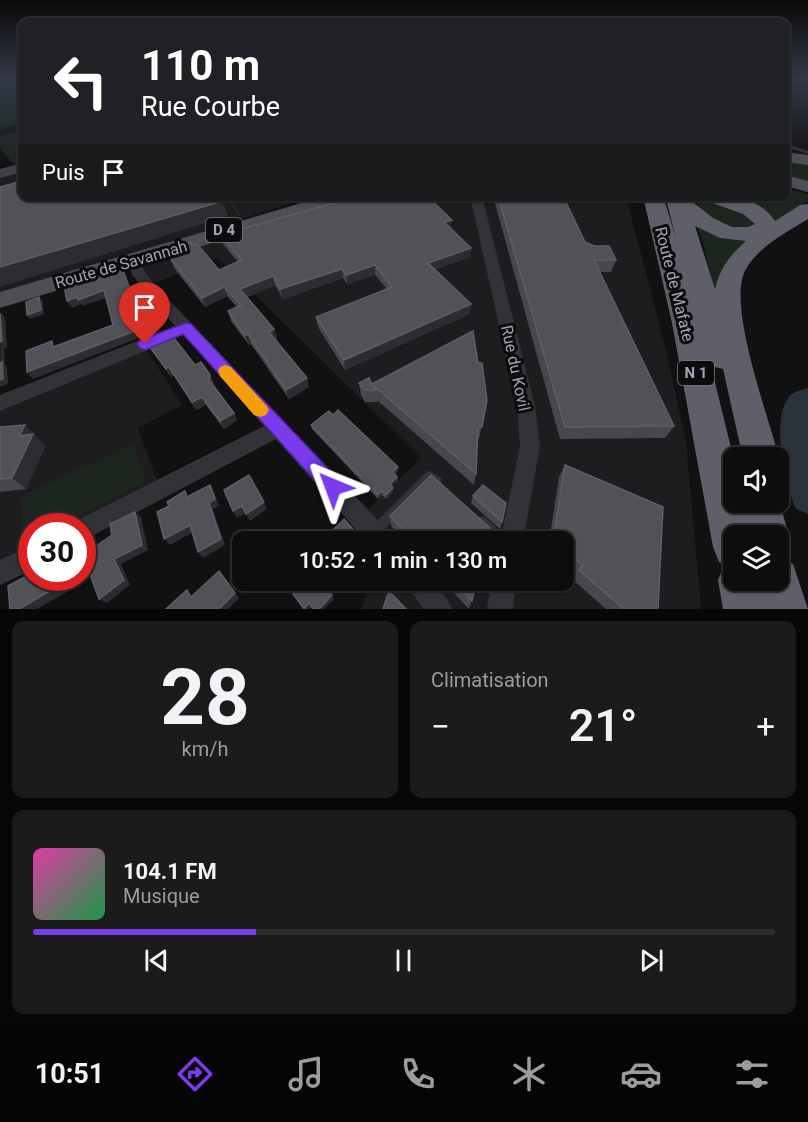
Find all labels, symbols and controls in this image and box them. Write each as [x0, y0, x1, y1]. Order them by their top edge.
text: 110 m [141, 41, 260, 90]
icon: left [42, 42, 120, 120]
text: Rue Courbe [141, 91, 280, 123]
icon: arrive [97, 156, 130, 189]
text: Puis [42, 160, 85, 185]
road number: D 4 [206, 218, 242, 242]
street label: Route de Mafate [651, 225, 698, 343]
street label: Route de Savannah [53, 237, 189, 292]
pin [119, 282, 170, 344]
icon: arrive [128, 291, 161, 324]
street label: Rue du Kovil [497, 323, 534, 413]
road number: N 1 [678, 361, 714, 385]
map controls [723, 447, 789, 591]
button: sound [723, 447, 789, 513]
position arrow [301, 455, 365, 519]
speed limit sign: 30 [18, 513, 96, 591]
button: layers [723, 525, 789, 591]
text: 10:52 · 1 min · 130 m [299, 548, 507, 573]
text: 28 [160, 652, 250, 743]
text: Climatisation [431, 668, 549, 692]
text: 21° [569, 699, 637, 752]
text: − [431, 707, 450, 746]
text: + [756, 707, 775, 746]
text: km/h [182, 737, 228, 761]
text: 104.1 FM [123, 859, 217, 884]
text: Musique [123, 884, 200, 908]
icon: previous [140, 944, 173, 977]
icon: pause [387, 944, 420, 977]
icon: next [635, 944, 668, 977]
icon: directions [174, 1053, 216, 1095]
icon: music [285, 1053, 327, 1095]
icon: phone [397, 1053, 439, 1095]
icon: climate [508, 1053, 550, 1095]
icon: car [620, 1053, 662, 1095]
icon: filters [731, 1053, 773, 1095]
text: 10:51 [35, 1058, 104, 1090]

